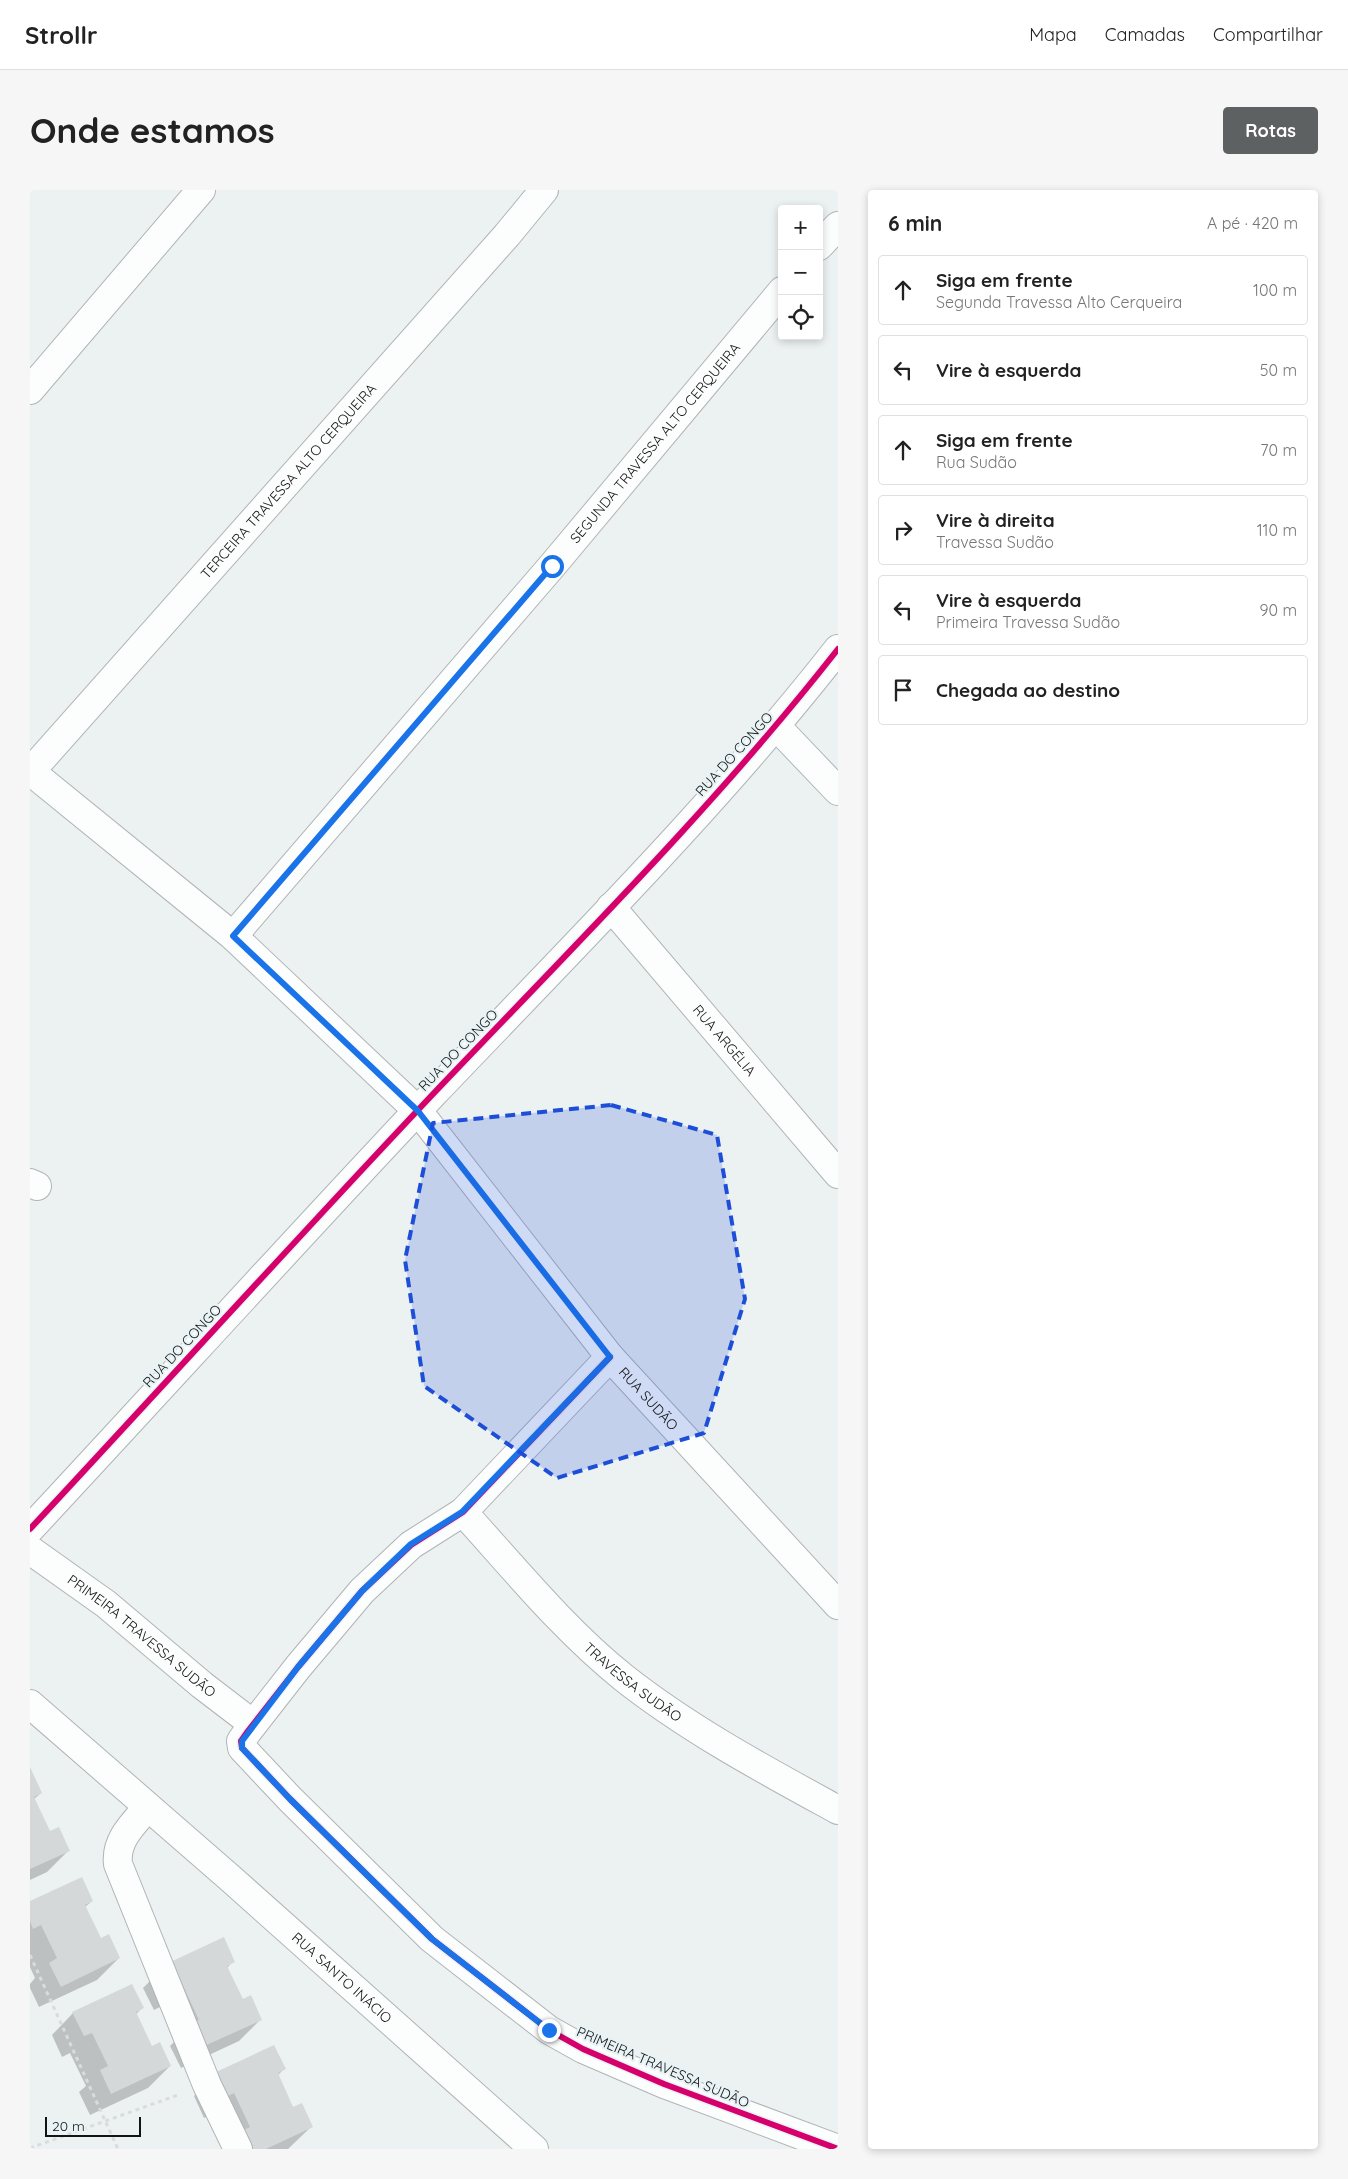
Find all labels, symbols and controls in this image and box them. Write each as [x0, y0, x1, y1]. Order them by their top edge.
text: Strollr [25, 20, 97, 50]
text: Mapa [1029, 23, 1077, 46]
text: Camadas [1105, 23, 1185, 46]
text: Compartilhar [1213, 23, 1323, 46]
button: Rotas [1223, 107, 1318, 154]
text: Onde estamos [30, 108, 275, 152]
map controls [778, 205, 823, 340]
button: + [778, 205, 823, 250]
text: 6 min [888, 210, 942, 236]
text: A pé · 420 m [1207, 213, 1298, 233]
button: − [778, 250, 823, 295]
text: Siga em frente [936, 268, 1073, 292]
icon: ahead [889, 276, 917, 304]
text: 100 m [1253, 280, 1297, 300]
text: Segunda Travessa Alto Cerqueira [936, 292, 1182, 312]
button: locate [778, 295, 823, 340]
street label: SEGUNDA TRAVESSA ALTO CERQUEIRA [566, 339, 744, 547]
icon: left [889, 356, 917, 384]
text: Vire à esquerda [936, 358, 1081, 382]
text: 50 m [1260, 360, 1297, 380]
street label: TERCEIRA TRAVESSA ALTO CERQUEIRA [197, 380, 380, 583]
text: Siga em frente [936, 428, 1073, 452]
icon: ahead [889, 436, 917, 464]
text: 70 m [1260, 440, 1297, 460]
text: Rua Sudão [936, 452, 1017, 472]
text: Vire à direita [936, 508, 1055, 532]
icon: right [889, 516, 917, 544]
text: 110 m [1257, 520, 1297, 540]
text: Travessa Sudão [936, 532, 1054, 552]
route start [541, 555, 564, 578]
text: Vire à esquerda [936, 588, 1081, 612]
icon: left [889, 596, 917, 624]
text: 90 m [1260, 600, 1297, 620]
text: Primeira Travessa Sudão [936, 612, 1120, 632]
icon: arrive [889, 676, 917, 704]
text: Chegada ao destino [936, 678, 1120, 702]
street label: RUA DO CONGO [691, 708, 777, 800]
street label: RUA ARGÉLIA [689, 1001, 760, 1080]
street label: RUA DO CONGO [414, 1005, 502, 1095]
street label: RUA DO CONGO [139, 1300, 225, 1391]
street label: RUA SUDÃO [615, 1363, 682, 1434]
street label: PRIMEIRA TRAVESSA SUDÃO [64, 1571, 220, 1701]
street label: TRAVESSA SUDÃO [580, 1638, 685, 1726]
street label: RUA SANTO INÁCIO [288, 1928, 396, 2027]
route end [538, 2019, 561, 2042]
street label: PRIMEIRA TRAVESSA SUDÃO [574, 2022, 752, 2112]
scale bar [45, 2114, 141, 2137]
text: 20 m [52, 2117, 85, 2135]

